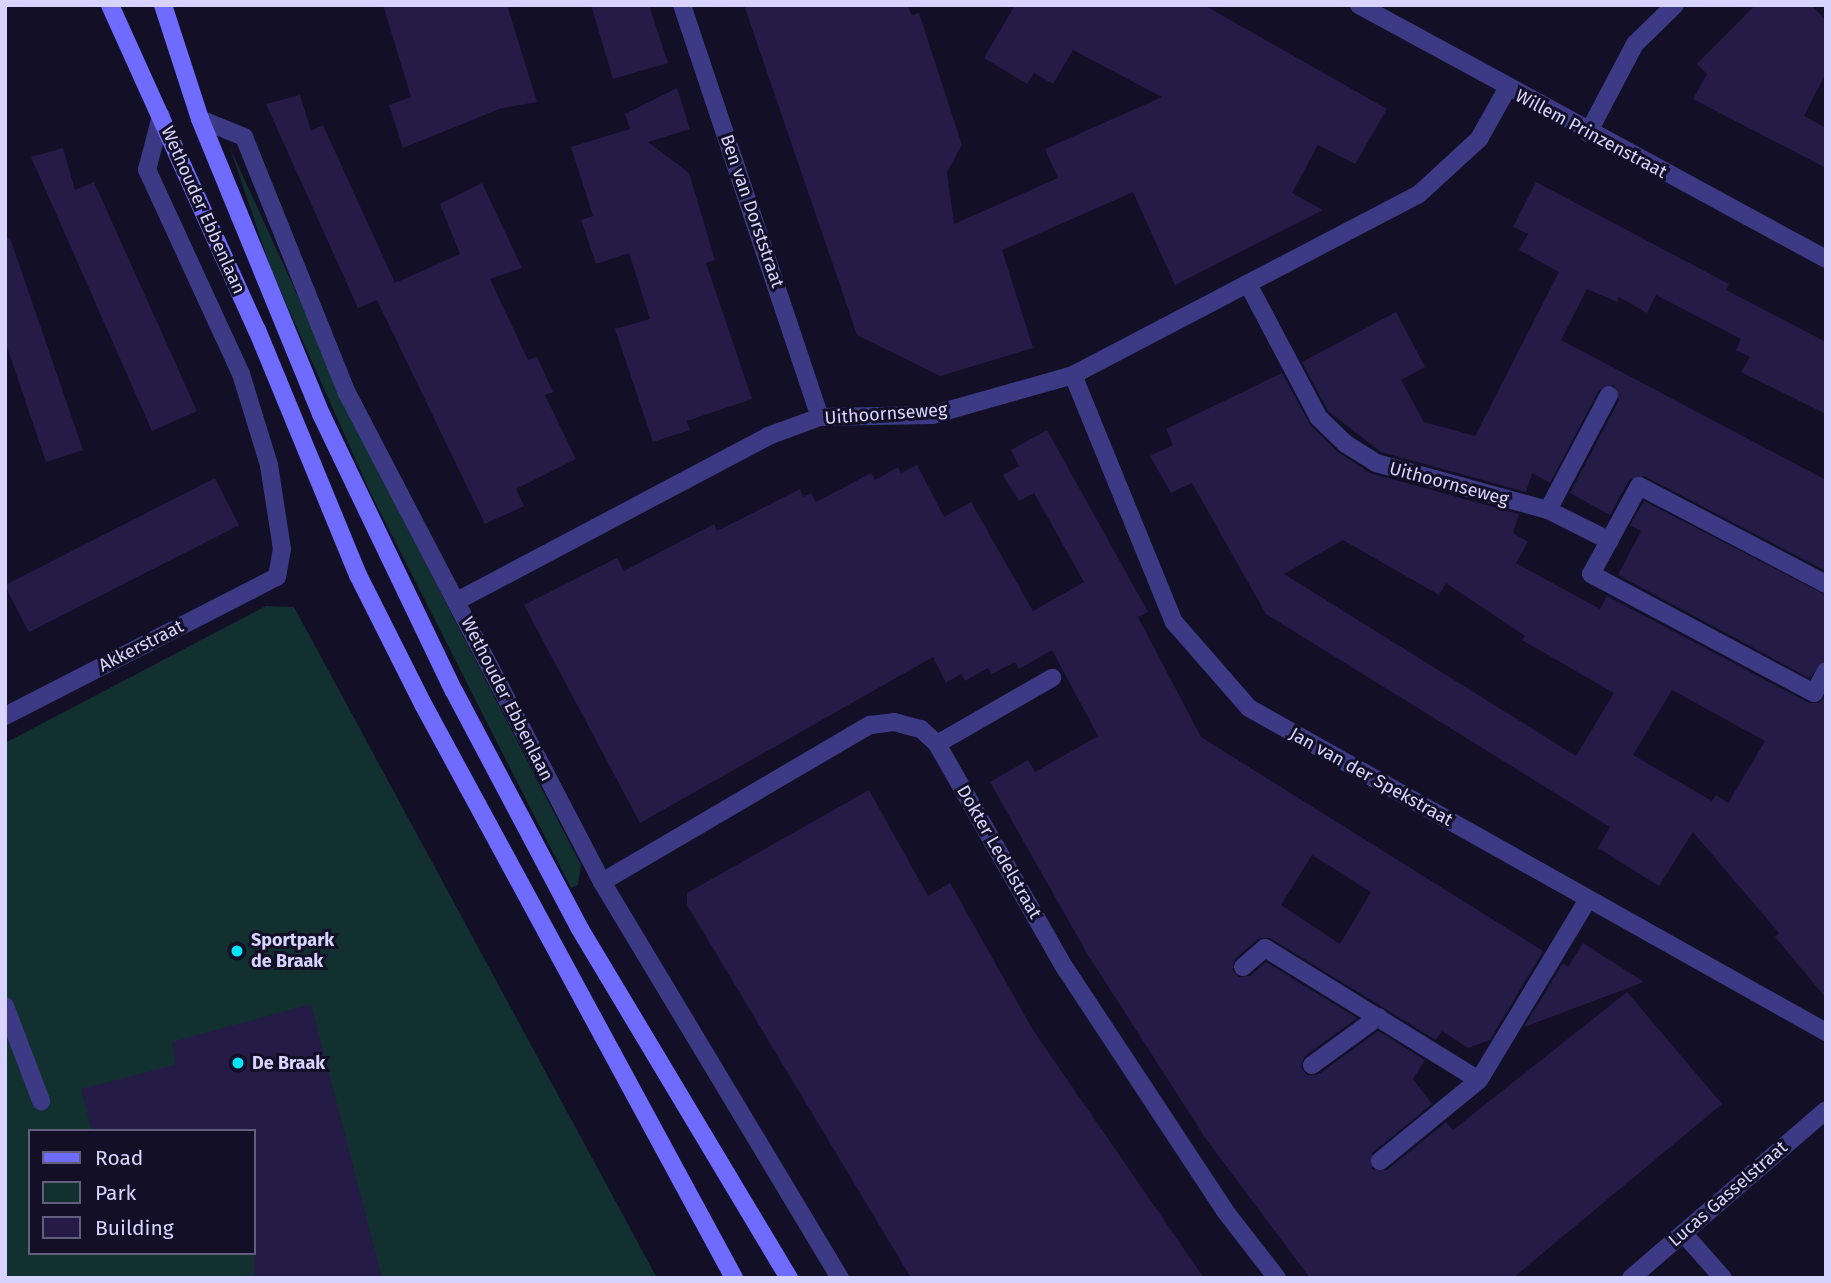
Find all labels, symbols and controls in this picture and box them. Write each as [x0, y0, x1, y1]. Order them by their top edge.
street label: Willem Prinzenstraat [1512, 85, 1670, 183]
street label: Wethouder Ebbenlaan [156, 123, 250, 297]
street label: Ben van Dorststraat [716, 132, 788, 290]
street label: Uithoornseweg [824, 399, 948, 429]
street label: Uithoornseweg [1387, 458, 1511, 510]
street label: Wethouder Ebbenlaan [456, 613, 558, 785]
street label: Akkerstraat [95, 615, 187, 677]
street label: Jan van der Spekstraat [1286, 723, 1456, 831]
street label: Dokter Ledelstraat [952, 781, 1046, 923]
place label: Sportpark de Braak [251, 930, 334, 972]
marker: Sportpark de Braak [229, 943, 245, 959]
place label: De Braak [252, 1052, 325, 1074]
marker: De Braak [230, 1055, 246, 1071]
legend [28, 1129, 256, 1255]
street label: Lucas Gasselstraat [1664, 1137, 1792, 1251]
text: Road [95, 1145, 143, 1171]
text: Park [95, 1180, 136, 1206]
text: Building [95, 1215, 174, 1241]

